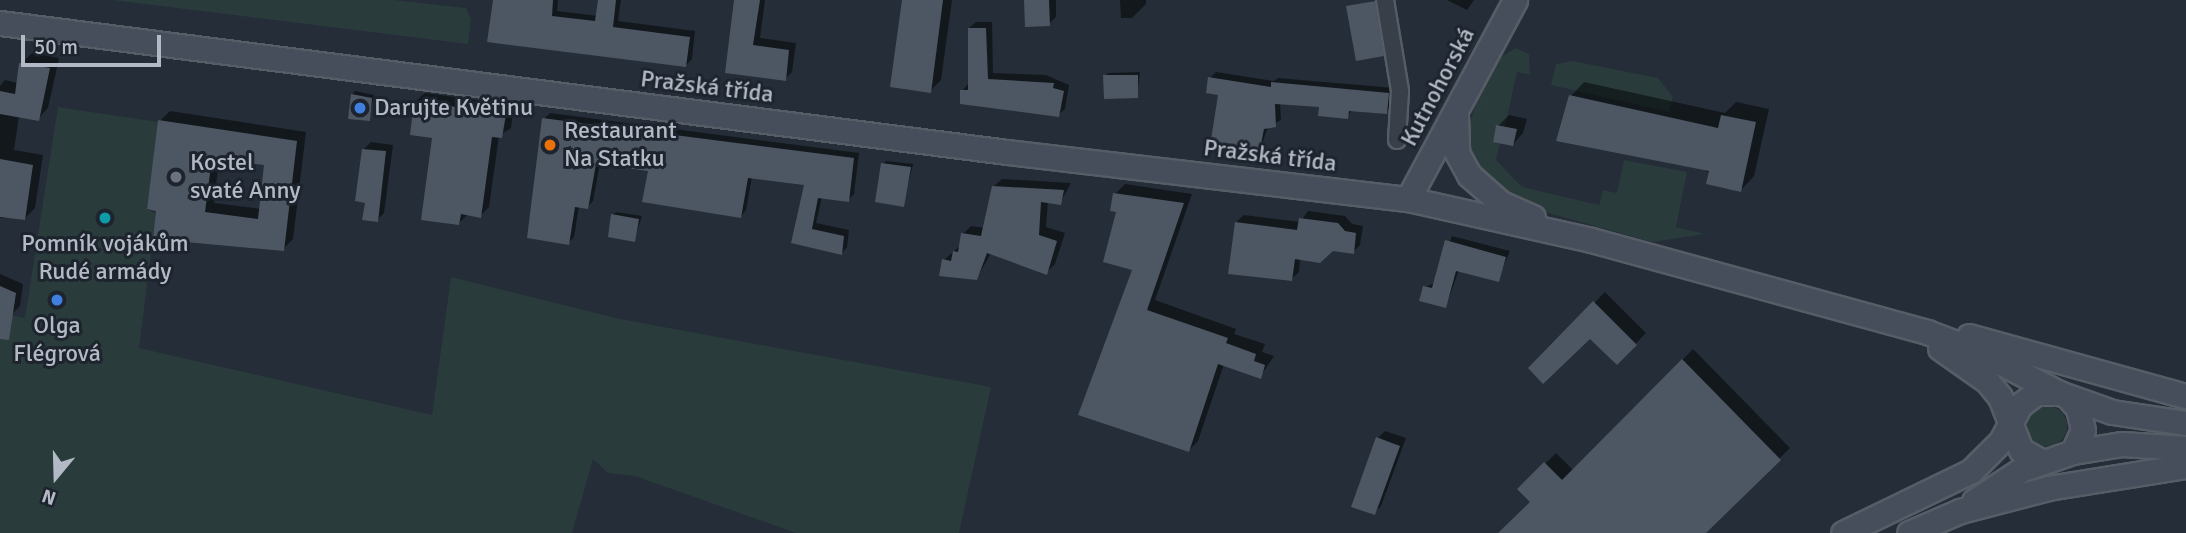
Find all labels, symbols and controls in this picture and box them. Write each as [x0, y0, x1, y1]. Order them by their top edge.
scale bar [24, 21, 164, 65]
street label: Kutnohorská [1395, 23, 1481, 151]
text: 50 m [34, 34, 78, 60]
street label: Pražská třída [639, 65, 775, 109]
place label: Darujte Květinu [374, 94, 533, 122]
marker: Darujte Květinu [352, 100, 368, 116]
place label: Restaurant Na Statku [564, 117, 677, 173]
street label: Pražská třída [1202, 134, 1338, 178]
marker: Restaurant Na Statku [542, 137, 558, 153]
place label: Kostel svaté Anny [190, 149, 300, 205]
marker: Kostel svaté Anny [168, 169, 184, 185]
marker: Pomník vojákům Rudé armády [97, 210, 113, 226]
place label: Pomník vojákům Rudé armády [21, 230, 189, 286]
marker: Olga Flégrová [49, 292, 65, 308]
place label: Olga Flégrová [13, 312, 101, 368]
north arrow [21, 442, 91, 512]
text: N [39, 483, 59, 510]

